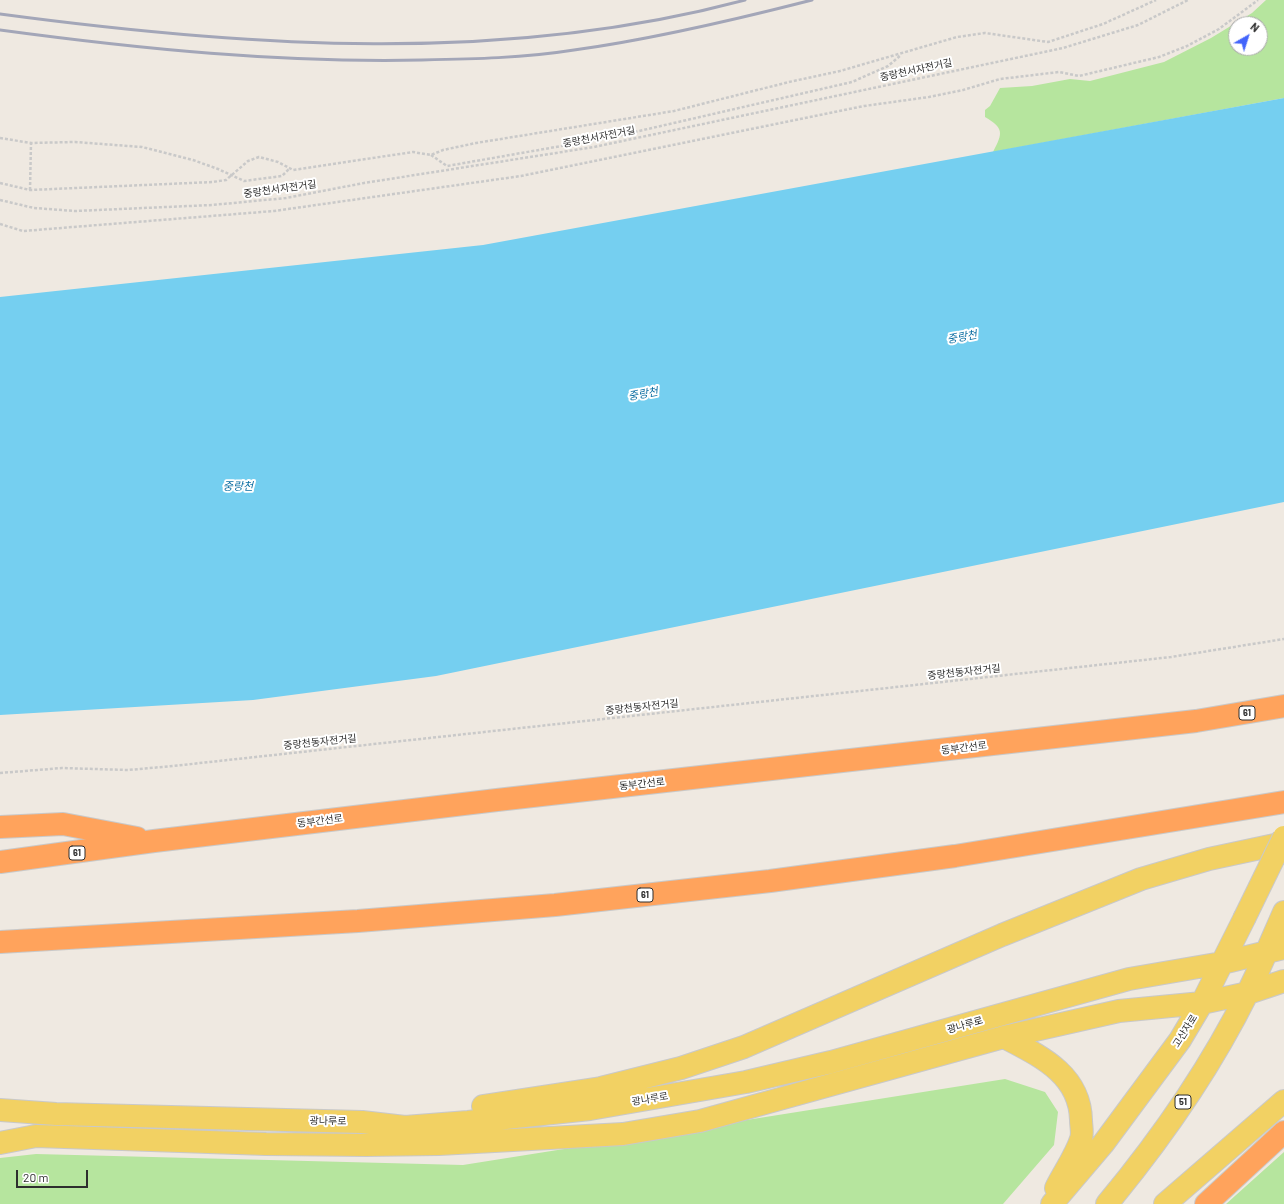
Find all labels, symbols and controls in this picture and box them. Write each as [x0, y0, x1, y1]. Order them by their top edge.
north arrow [1228, 16, 1268, 56]
text: N [1248, 20, 1262, 34]
street label: 중랑천서자전거길 [879, 56, 953, 84]
street label: 중랑천서자전거길 [562, 124, 636, 150]
street label: 중랑천서자전거길 [243, 178, 317, 200]
water label: 중랑천 [946, 328, 978, 346]
water label: 중랑천 [627, 385, 659, 403]
water label: 중랑천 [223, 479, 253, 493]
street label: 중랑천동자전거길 [927, 662, 1001, 682]
street label: 중랑천동자전거길 [605, 697, 679, 717]
road number: 61 [1239, 706, 1255, 720]
street label: 중랑천동자전거길 [283, 732, 357, 752]
street label: 동부간선로 [940, 739, 988, 757]
street label: 동부간선로 [618, 776, 666, 792]
street label: 동부간선로 [296, 812, 344, 830]
road number: 61 [69, 846, 85, 860]
road number: 61 [637, 888, 653, 902]
street label: 고산자로 [1170, 1012, 1200, 1050]
street label: 광나루로 [946, 1014, 984, 1036]
street label: 광나루로 [631, 1090, 669, 1108]
road number: 51 [1175, 1095, 1191, 1109]
street label: 광나루로 [309, 1115, 347, 1127]
scale bar [18, 1162, 90, 1188]
text: 20 m [23, 1170, 49, 1184]

